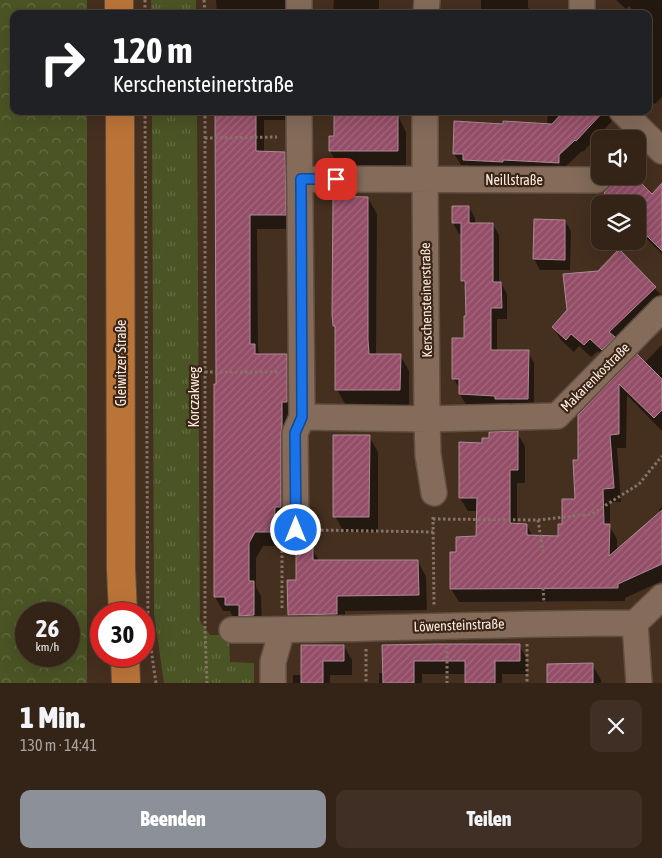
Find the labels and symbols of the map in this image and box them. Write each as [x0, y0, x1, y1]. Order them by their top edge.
pin [315, 158, 357, 200]
street label: Neillstraße [485, 172, 543, 188]
street label: Kerschensteinerstraße [417, 242, 435, 358]
street label: Gleiwitzer Straße [113, 320, 129, 406]
street label: Makarenkostraße [557, 339, 633, 415]
street label: Korczakweg [186, 367, 202, 427]
position arrow [269, 503, 321, 555]
speed limit sign: 30 [90, 602, 155, 667]
street label: Löwensteinstraße [413, 615, 505, 635]

